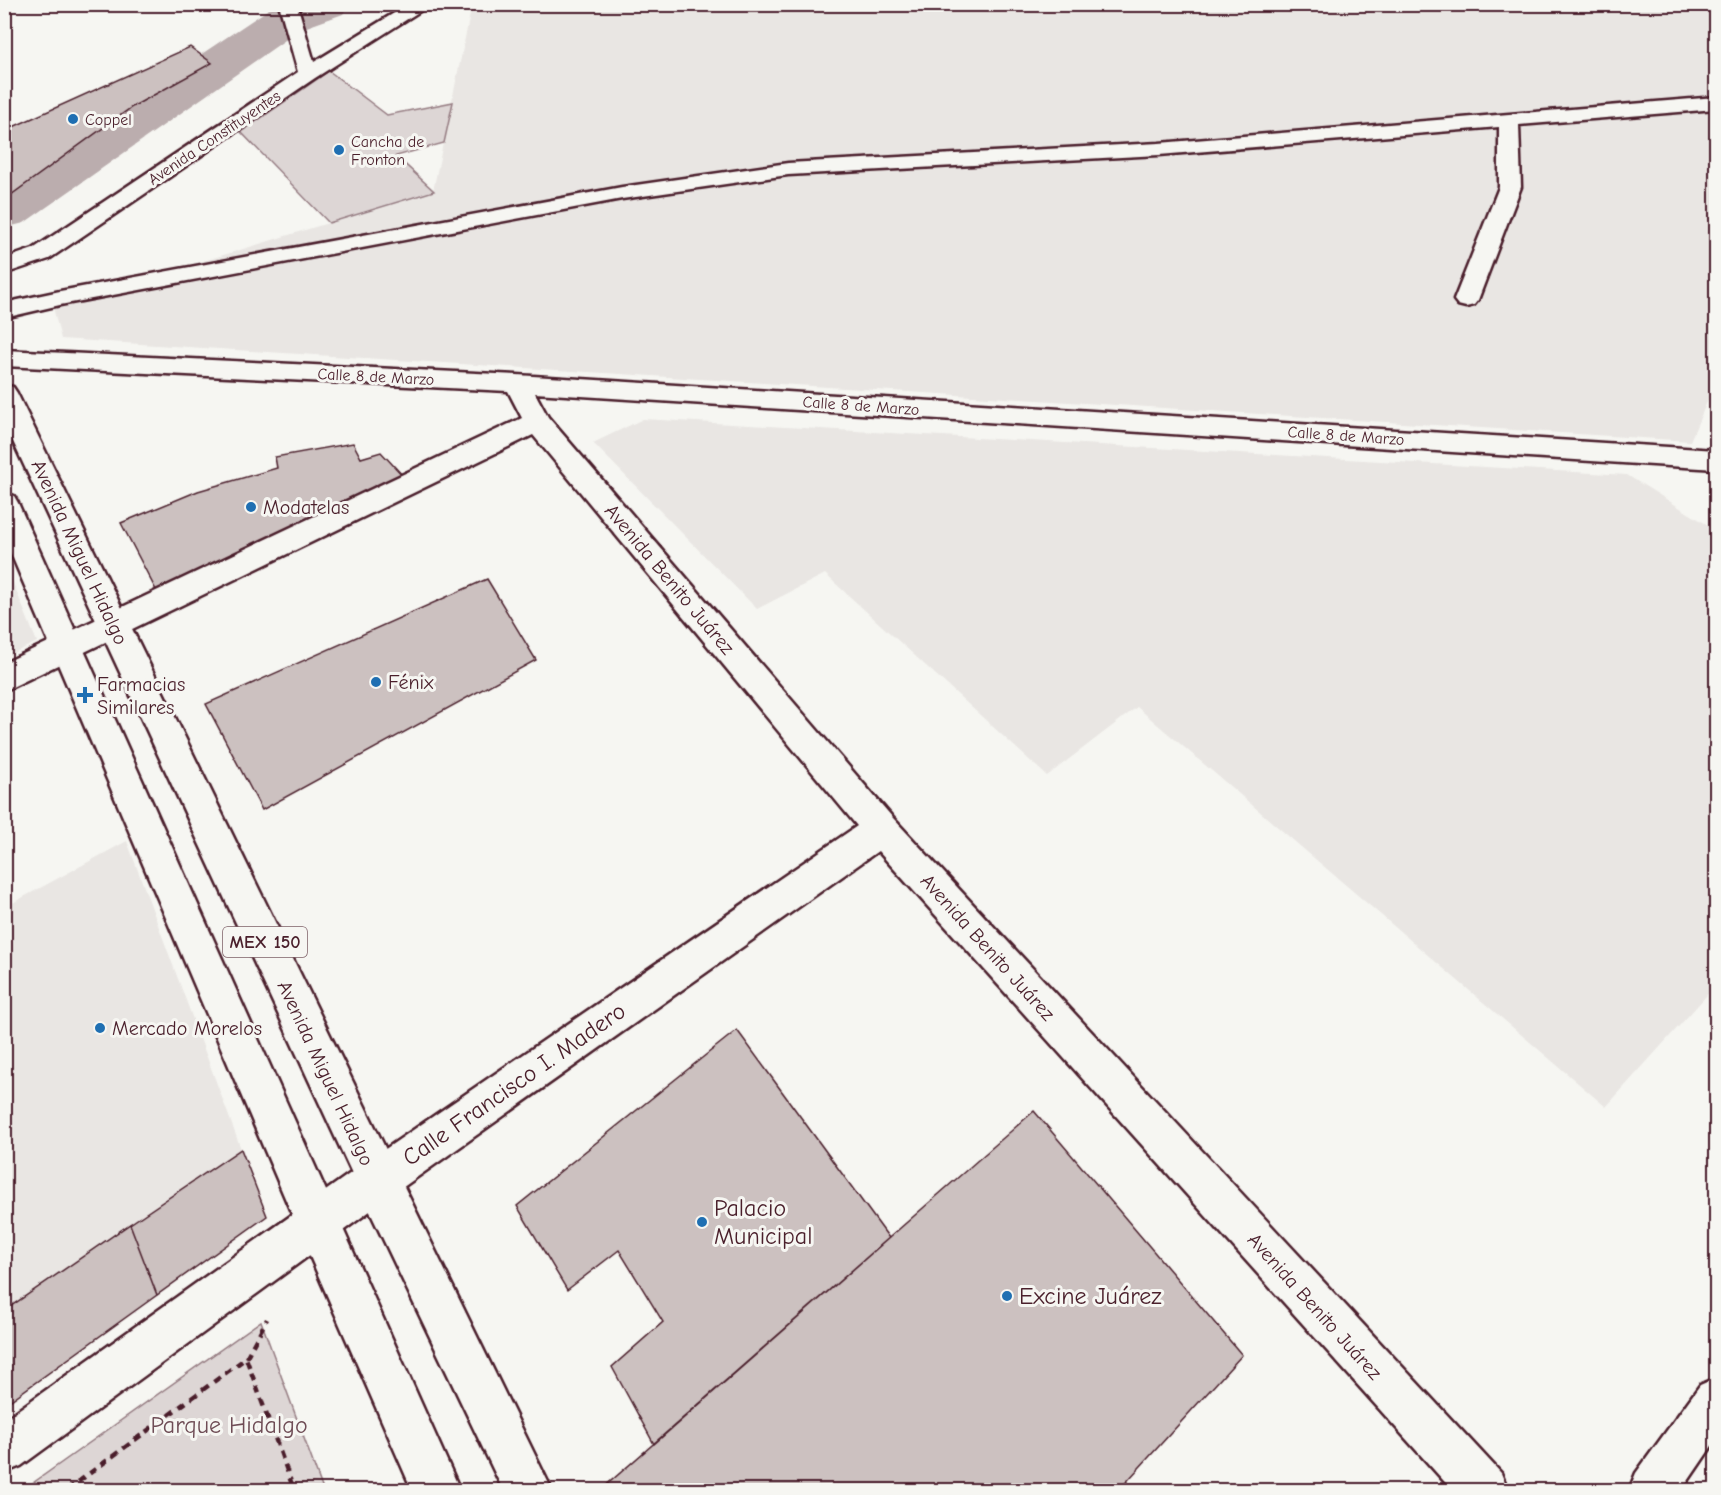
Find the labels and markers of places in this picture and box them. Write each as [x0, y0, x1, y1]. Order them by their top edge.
place label: Coppel [85, 111, 132, 129]
marker: Coppel [66, 112, 80, 126]
place label: Cancha de Fronton [351, 133, 424, 169]
marker: Cancha de Fronton [332, 143, 346, 157]
place label: Modatelas [263, 496, 349, 519]
marker: Modatelas [244, 500, 258, 514]
place label: Fénix [388, 671, 434, 694]
place label: Farmacias Similares [97, 673, 185, 719]
marker: Fénix [369, 675, 383, 689]
marker: Farmacias Similares [78, 688, 92, 702]
place label: Mercado Morelos [112, 1017, 262, 1040]
marker: Mercado Morelos [93, 1021, 107, 1035]
place label: Palacio Municipal [714, 1194, 813, 1250]
marker: Palacio Municipal [695, 1215, 709, 1229]
place label: Excine Juárez [1019, 1282, 1162, 1310]
marker: Excine Juárez [1000, 1289, 1014, 1303]

